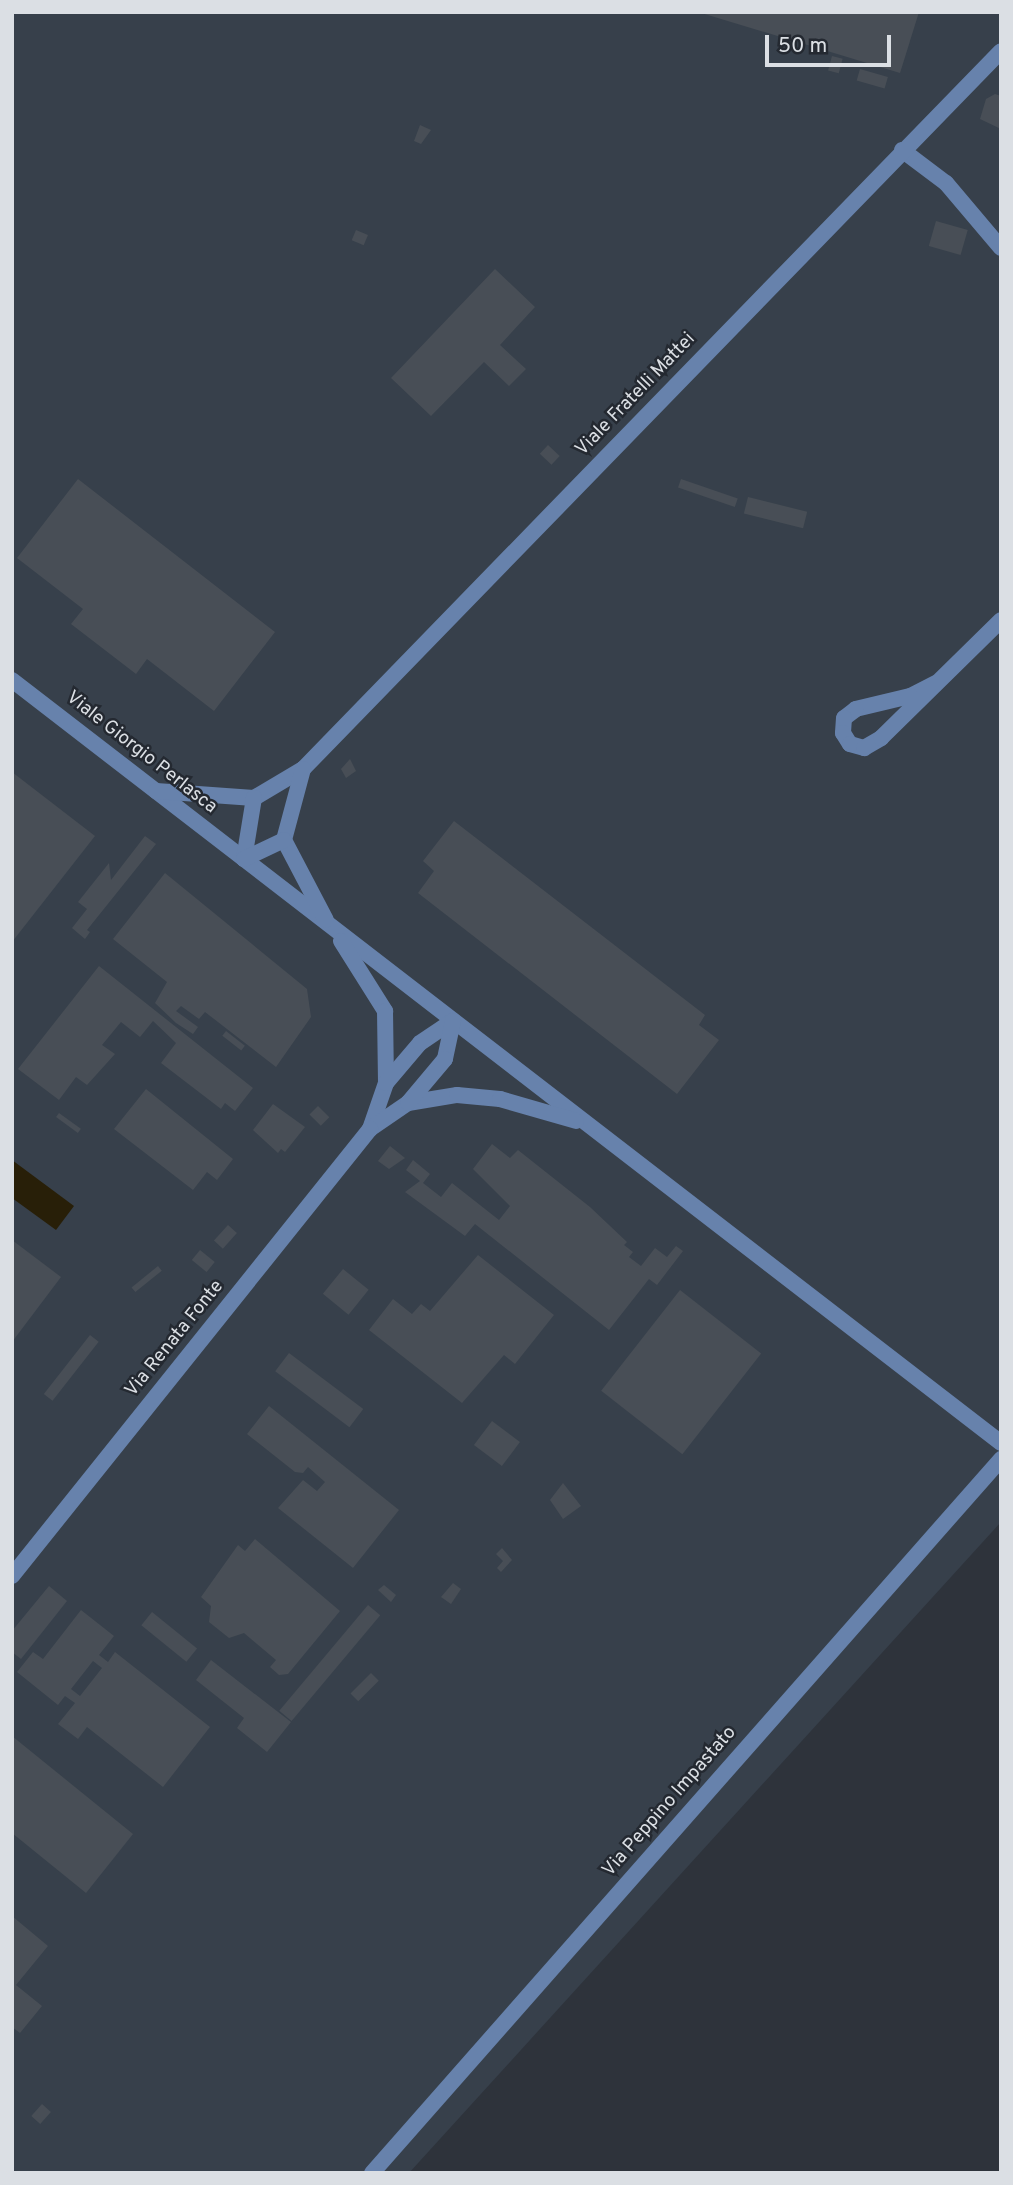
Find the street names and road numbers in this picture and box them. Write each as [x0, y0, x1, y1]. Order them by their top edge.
street label: Viale Fratelli Mattei [571, 329, 701, 461]
street label: Viale Giorgio Perlasca [61, 687, 221, 819]
street label: Via Renata Fonte [121, 1276, 229, 1402]
street label: Via Peppino Impastato [598, 1722, 742, 1882]

